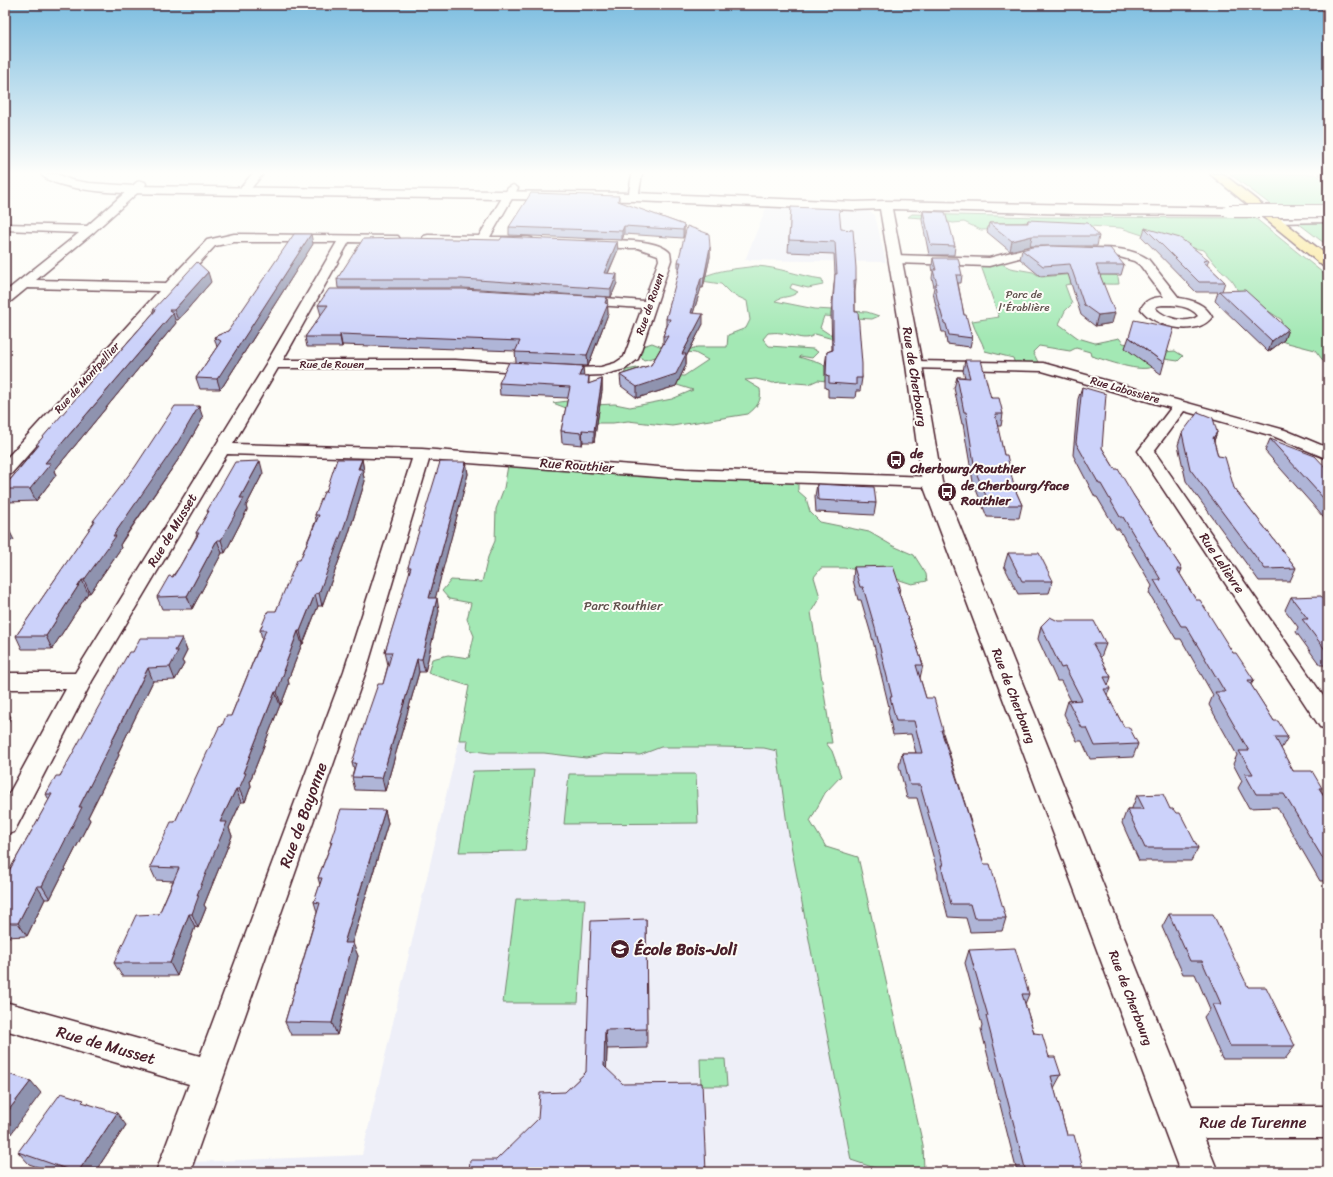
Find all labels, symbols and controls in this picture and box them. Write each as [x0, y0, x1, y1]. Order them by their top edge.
street label: Rue de Rouen [631, 270, 669, 338]
park label: Parc de l'Érablière [999, 285, 1050, 317]
street label: Rue de Cherbourg [896, 325, 934, 429]
street label: Rue de Montpellier [50, 337, 125, 418]
street label: Rue de Rouen [300, 355, 364, 374]
street label: Rue Labossière [1088, 371, 1163, 409]
place label: de Cherbourg/Routhier [909, 442, 1027, 480]
bus stop icon: de Cherbourg/Routhier [885, 449, 907, 471]
street label: Rue Routhier [539, 451, 615, 479]
place label: de Cherbourg/face Routhier [960, 474, 1070, 512]
bus stop icon: de Cherbourg/face Routhier [936, 481, 958, 503]
street label: Rue de Musset [141, 488, 203, 571]
street label: Rue Lelièvre [1193, 528, 1251, 598]
park label: Parc Routhier [584, 594, 663, 617]
street label: Rue de Cherbourg [985, 645, 1043, 748]
street label: Rue de Bayonne [270, 758, 336, 872]
place label: École Bois-Joli [634, 935, 738, 964]
school or university icon: École Bois-Joli [609, 938, 631, 960]
street label: Rue de Cherbourg [1102, 947, 1160, 1050]
street label: Rue de Musset [53, 1017, 159, 1073]
street label: Rue de Turenne [1200, 1108, 1307, 1137]

